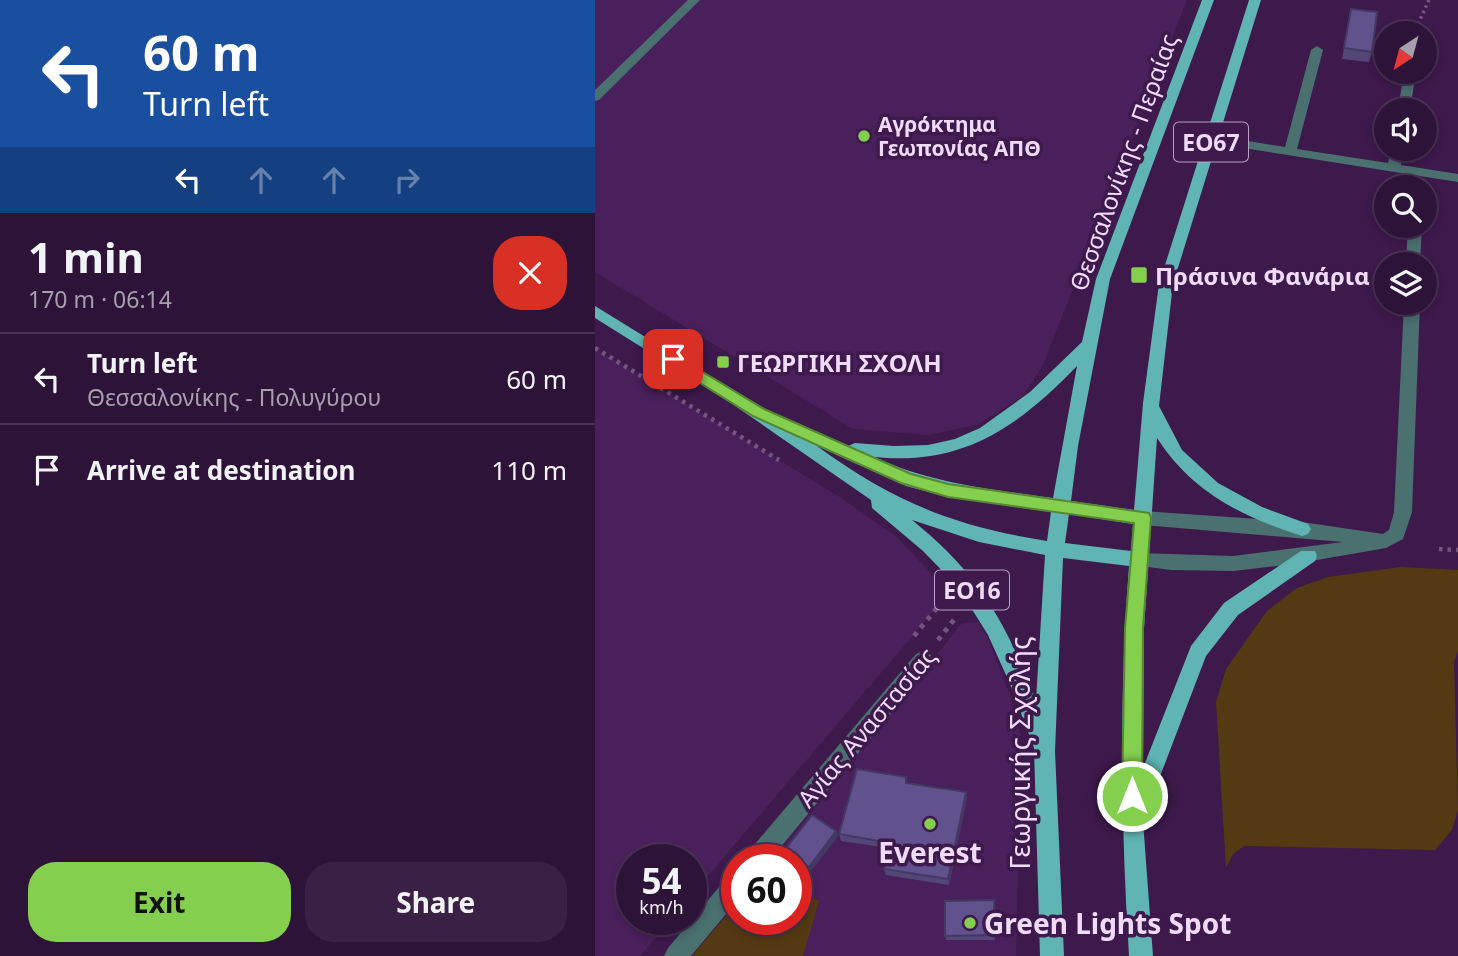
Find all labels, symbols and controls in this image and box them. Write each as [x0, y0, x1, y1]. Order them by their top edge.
text: 60 m [143, 19, 260, 85]
north arrow [1374, 21, 1437, 84]
map controls [1374, 21, 1437, 315]
icon: left [28, 28, 119, 119]
street label: Θεσσαλονίκης - Περαίας [1061, 29, 1185, 295]
text: Turn left [143, 82, 269, 125]
button: sound [1374, 98, 1437, 161]
place label: Αγρόκτημα Γεωπονίας ΑΠΘ [878, 110, 1041, 162]
road number: ΕΟ67 [1174, 122, 1248, 162]
marker: Αγρόκτημα Γεωπονίας ΑΠΘ [856, 128, 872, 144]
icon: left [169, 161, 207, 199]
icon: ahead [242, 161, 280, 199]
icon: ahead [315, 161, 353, 199]
icon: right [388, 161, 426, 199]
button: search [1374, 175, 1437, 238]
text: 1 min [28, 228, 144, 285]
button: close [493, 236, 567, 310]
button: layers [1374, 252, 1437, 315]
place label: Πράσινα Φανάρια [1155, 259, 1370, 292]
marker: Πράσινα Φανάρια [1129, 265, 1149, 285]
text: 170 m · 06:14 [28, 283, 172, 315]
pin [643, 329, 703, 389]
icon: arrive [654, 340, 692, 378]
text: Turn left [87, 345, 198, 381]
place label: ΓΕΩΡΓΙΚΗ ΣΧΟΛΗ [737, 346, 942, 379]
marker: ΓΕΩΡΓΙΚΗ ΣΧΟΛΗ [715, 354, 731, 370]
icon: left [28, 360, 66, 398]
text: 60 m [506, 361, 567, 397]
text: Θεσσαλονίκης - Πολυγύρου [87, 381, 381, 413]
icon: arrive [28, 451, 66, 489]
text: Arrive at destination [87, 452, 356, 488]
text: 110 m [491, 452, 567, 488]
road number: ΕΟ16 [935, 570, 1009, 610]
street label: Γεωργικής Σχολής [1000, 636, 1038, 870]
street label: Αγίας Αναστασίας [789, 640, 943, 814]
position arrow [1095, 759, 1169, 833]
marker: Everest [922, 816, 938, 832]
place label: Everest [878, 833, 982, 871]
speed limit sign: 60 [721, 844, 812, 935]
text: 54 [641, 857, 682, 904]
button: Exit [28, 862, 291, 942]
button: Share [305, 862, 567, 942]
text: km/h [639, 895, 684, 919]
place label: Green Lights Spot [984, 904, 1231, 942]
marker: Green Lights Spot [962, 915, 978, 931]

